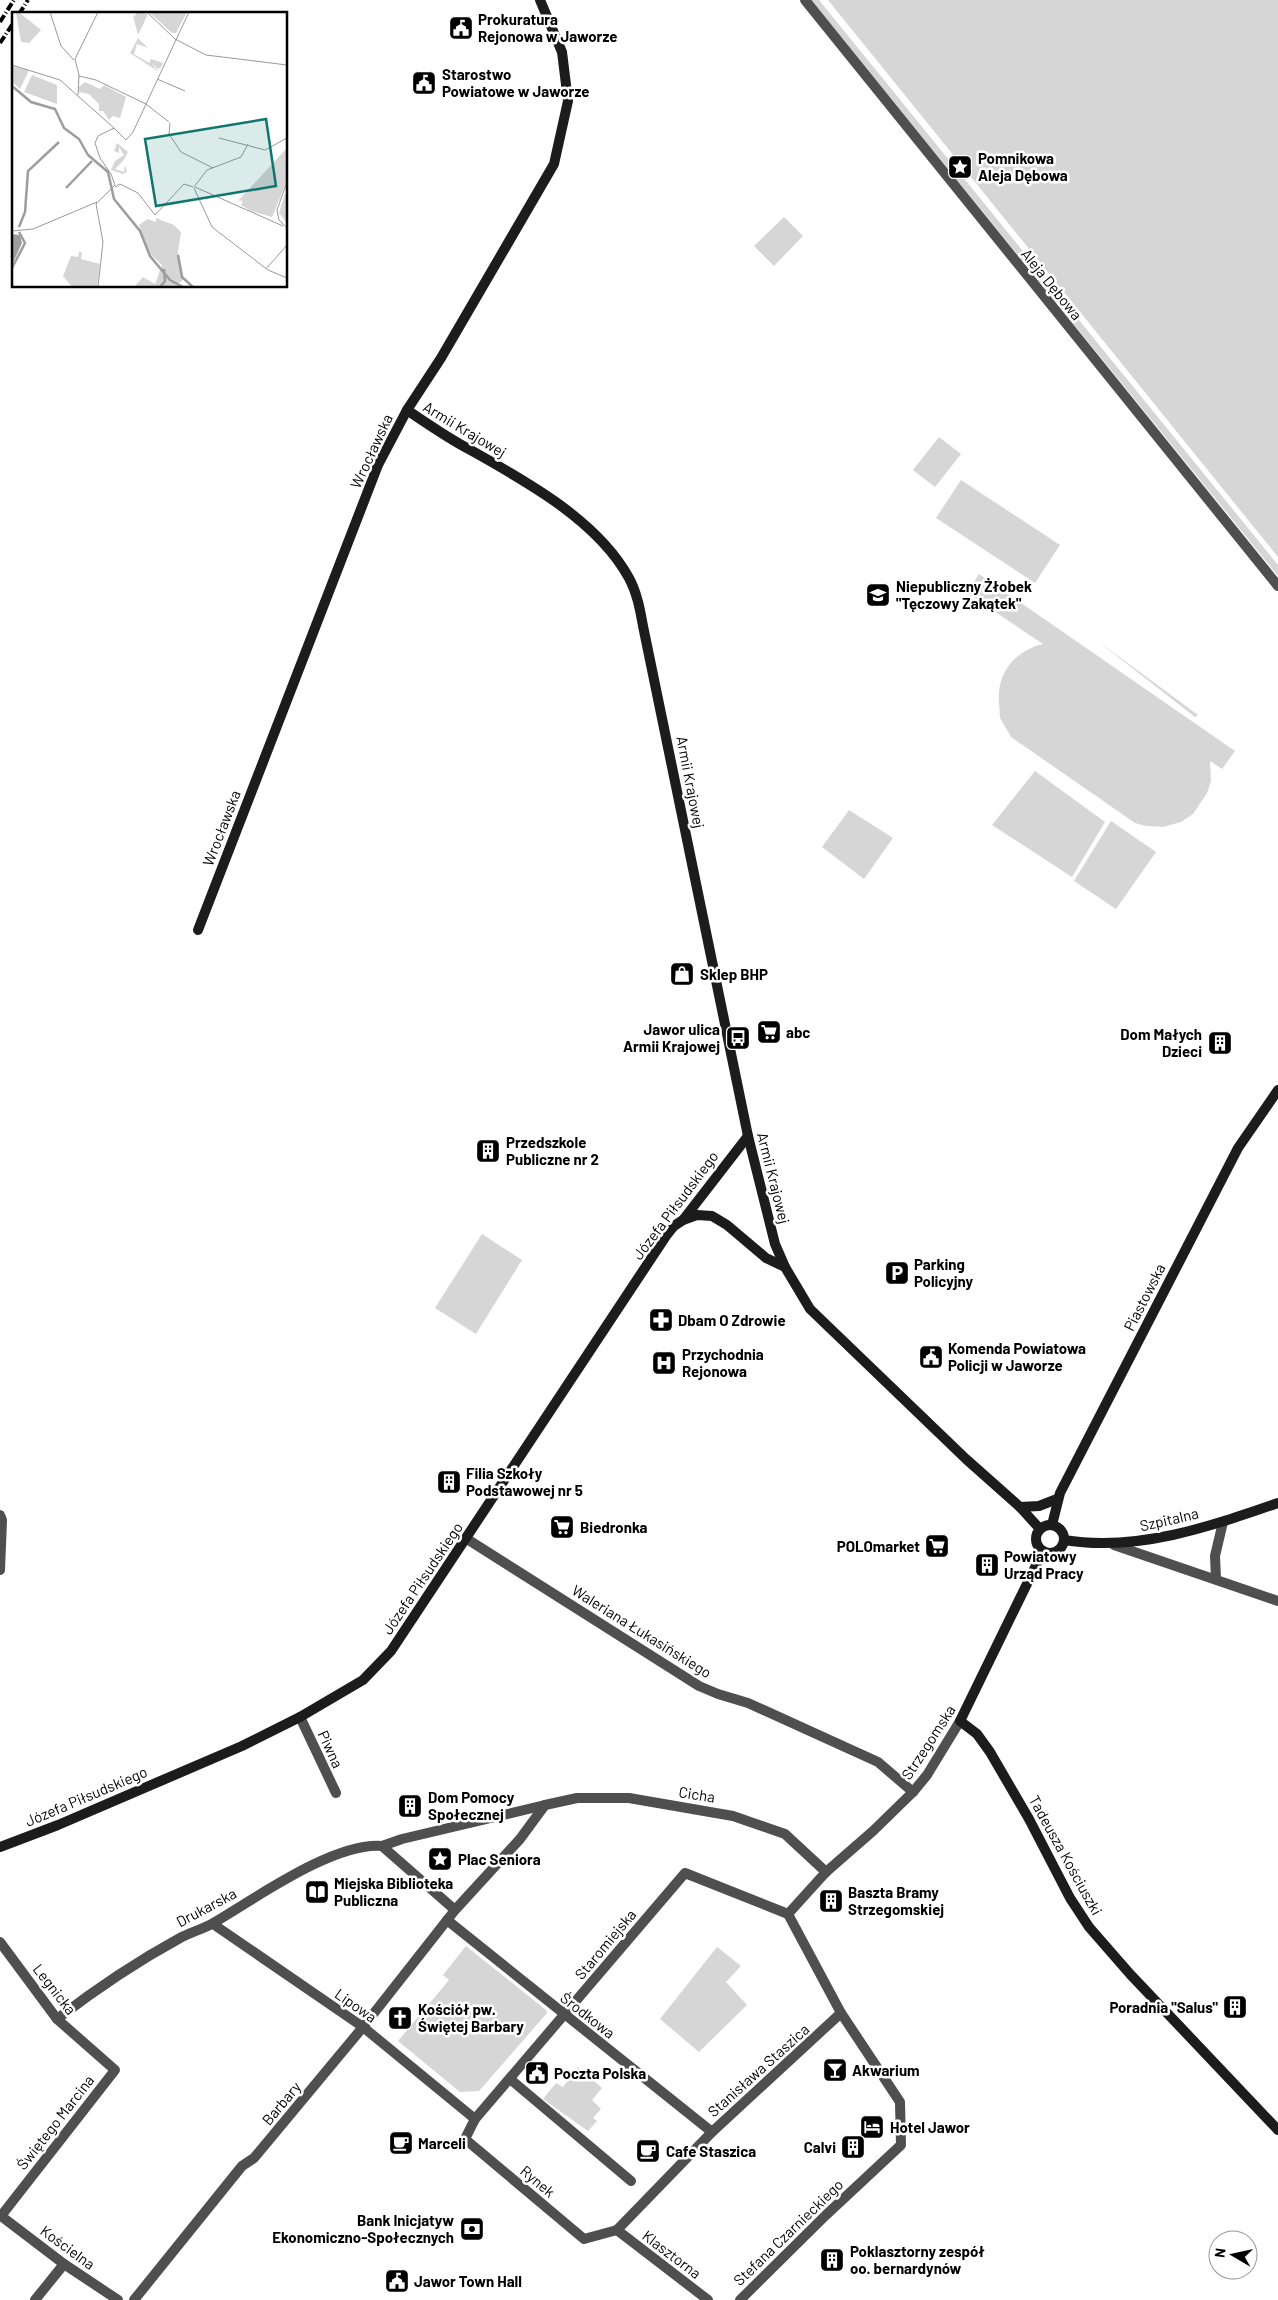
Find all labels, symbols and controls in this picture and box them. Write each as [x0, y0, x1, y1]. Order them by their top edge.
place label: Prokuratura Rejonowa w Jaworze [478, 10, 618, 45]
inset map [12, 12, 288, 288]
public building icon: Prokuratura Rejonowa w Jaworze [448, 15, 474, 41]
place label: Starostwo Powiatowe w Jaworze [442, 65, 590, 100]
public building icon: Starostwo Powiatowe w Jaworze [411, 70, 437, 96]
place label: Pomnikowa Aleja Dębowa [978, 149, 1068, 184]
place icon: Pomnikowa Aleja Dębowa [947, 154, 973, 180]
street label: Aleja Dębowa [1018, 245, 1086, 323]
street label: Armii Krajowej [420, 397, 510, 461]
street label: Wrocławska [346, 411, 396, 491]
place label: Niepubliczny Żłobek "Tęczowy Zakątek" [896, 577, 1032, 612]
school or university icon: Niepubliczny Żłobek "Tęczowy Zakątek" [865, 582, 891, 608]
street label: Armii Krajowej [673, 734, 709, 830]
street label: Wrocławska [198, 788, 244, 868]
shop icon: Sklep BHP [669, 961, 695, 987]
place label: Sklep BHP [700, 965, 768, 983]
supermarket icon: abc [756, 1019, 782, 1045]
place label: Jawor ulica Armii Krajowej [623, 1020, 720, 1055]
place label: abc [786, 1023, 810, 1041]
bus stop icon: Jawor ulica Armii Krajowej [725, 1025, 751, 1051]
place label: Dom Małych Dzieci [1120, 1025, 1202, 1060]
building icon: Dom Małych Dzieci [1207, 1030, 1233, 1056]
street label: Armii Krajowej [754, 1130, 794, 1226]
place label: Przedszkole Publiczne nr 2 [506, 1133, 599, 1168]
building icon: Przedszkole Publiczne nr 2 [475, 1138, 501, 1164]
street label: Józefa Piłsudskiego [628, 1147, 722, 1263]
place label: Parking Policyjny [914, 1255, 973, 1290]
parking icon: Parking Policyjny [884, 1260, 910, 1286]
street label: Piastowska [1119, 1260, 1169, 1334]
pharmacy icon: Dbam O Zdrowie [648, 1307, 674, 1333]
place label: Dbam O Zdrowie [678, 1311, 786, 1329]
place label: Komenda Powiatowa Policji w Jaworze [948, 1339, 1086, 1374]
public building icon: Komenda Powiatowa Policji w Jaworze [918, 1344, 944, 1370]
place label: Przychodnia Rejonowa [682, 1345, 764, 1380]
hospital icon: Przychodnia Rejonowa [651, 1350, 677, 1376]
place label: Filia Szkoły Podstawowej nr 5 [466, 1464, 583, 1499]
building icon: Filia Szkoły Podstawowej nr 5 [436, 1469, 462, 1495]
street label: Szpitalna [1138, 1503, 1200, 1535]
supermarket icon: Biedronka [549, 1514, 575, 1540]
place label: Biedronka [580, 1518, 648, 1536]
street label: Józefa Piłsudskiego [378, 1519, 466, 1637]
supermarket icon: POLOmarket [924, 1533, 950, 1559]
place label: POLOmarket [837, 1537, 920, 1555]
place label: Powiatowy Urząd Pracy [1004, 1547, 1084, 1582]
building icon: Powiatowy Urząd Pracy [974, 1552, 1000, 1578]
street label: Waleriana Łukasińskiego [569, 1581, 715, 1681]
street label: Strzegomska [897, 1701, 959, 1783]
street label: Piwna [315, 1727, 347, 1771]
street label: Józefa Piłsudskiego [22, 1762, 150, 1830]
street label: Cicha [678, 1782, 716, 1806]
place label: Dom Pomocy Społecznej [428, 1788, 515, 1823]
street label: Tadeusza Kościuszki [1026, 1792, 1106, 1918]
building icon: Dom Pomocy Społecznej [397, 1793, 423, 1819]
place icon: Plac Seniora [427, 1846, 453, 1872]
place label: Plac Seniora [458, 1850, 541, 1868]
place label: Miejska Biblioteka Publiczna [334, 1874, 453, 1909]
library icon: Miejska Biblioteka Publiczna [304, 1879, 330, 1905]
place label: Baszta Bramy Strzegomskiej [848, 1883, 944, 1918]
street label: Drukarska [173, 1884, 239, 1930]
building icon: Baszta Bramy Strzegomskiej [818, 1888, 844, 1914]
street label: Staromiejska [571, 1905, 639, 1983]
street label: Legnicka [30, 1960, 80, 2018]
street label: Lipowa [332, 1984, 380, 2026]
street label: Środkowa [557, 1988, 619, 2042]
building icon: Poradnia "Salus" [1222, 1994, 1248, 2020]
place label: Poradnia "Salus" [1109, 1998, 1219, 2016]
place label: Kościół pw. Świętej Barbary [418, 2000, 524, 2035]
church icon: Kościół pw. Świętej Barbary [387, 2005, 413, 2031]
street label: Stanisława Staszica [704, 2020, 812, 2120]
bar icon: Akwarium [822, 2057, 848, 2083]
public building icon: Poczta Polska [524, 2060, 550, 2086]
place label: Akwarium [852, 2061, 920, 2079]
place label: Poczta Polska [554, 2064, 646, 2082]
street label: Świętego Marcina [13, 2071, 97, 2173]
street label: Barbary [258, 2078, 304, 2128]
hotel icon: Hotel Jawor [859, 2114, 885, 2140]
place label: Hotel Jawor [890, 2118, 970, 2136]
cafe icon: Marceli [388, 2130, 414, 2156]
place label: Marceli [418, 2134, 466, 2152]
building icon: Calvi [840, 2134, 866, 2160]
cafe icon: Cafe Staszica [635, 2138, 661, 2164]
place label: Calvi [804, 2138, 836, 2156]
place label: Cafe Staszica [666, 2142, 756, 2160]
street label: Rynek [517, 2161, 559, 2201]
street label: Stefana Czarnieckiego [729, 2175, 847, 2289]
place label: Bank Inicjatyw Ekonomiczno-Społecznych [272, 2211, 454, 2246]
bank icon: Bank Inicjatyw Ekonomiczno-Społecznych [459, 2216, 485, 2242]
street label: Kościelna [37, 2221, 99, 2273]
street label: Klasztorna [639, 2226, 705, 2282]
north arrow [1208, 2230, 1258, 2280]
place label: Poklasztorny zespół oo. bernardynów [850, 2242, 985, 2277]
building icon: Poklasztorny zespół oo. bernardynów [819, 2247, 845, 2273]
text: N [1211, 2247, 1229, 2259]
public building icon: Jawor Town Hall [384, 2268, 410, 2294]
place label: Jawor Town Hall [414, 2272, 522, 2290]

